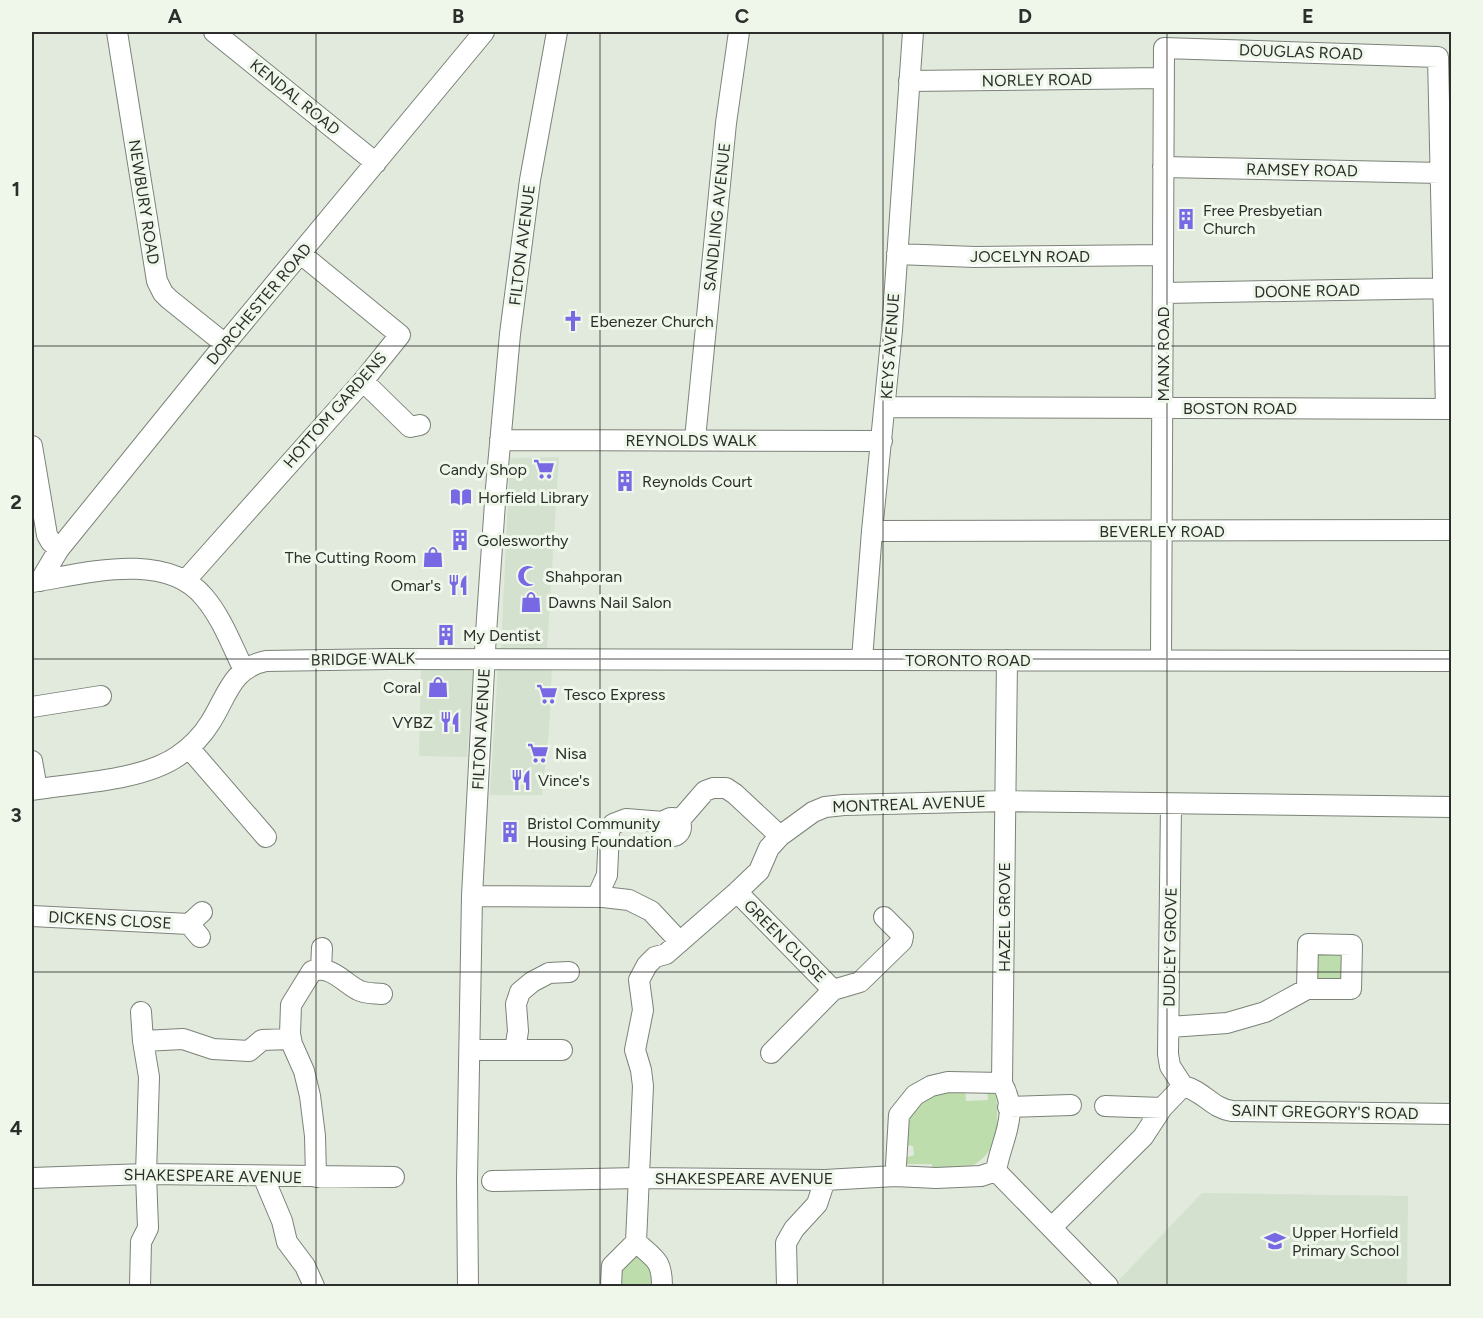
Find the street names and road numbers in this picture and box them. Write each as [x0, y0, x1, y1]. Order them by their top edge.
street label: DOUGLAS ROAD [1239, 40, 1363, 64]
street label: KENDAL ROAD [246, 55, 344, 139]
street label: NORLEY ROAD [982, 70, 1092, 90]
street label: NEWBURY ROAD [125, 138, 163, 266]
street label: SANDLING AVENUE [700, 142, 734, 292]
street label: RAMSEY ROAD [1246, 160, 1358, 180]
street label: FILTON AVENUE [505, 183, 539, 307]
street label: DORCHESTER ROAD [203, 239, 315, 369]
street label: JOCELYN ROAD [970, 247, 1090, 266]
street label: DOONE ROAD [1254, 281, 1360, 301]
street label: KEYS AVENUE [877, 292, 903, 400]
street label: MANX ROAD [1154, 307, 1173, 401]
street label: HOTTOM GARDENS [279, 348, 391, 472]
street label: BOSTON ROAD [1183, 399, 1297, 418]
street label: REYNOLDS WALK [626, 431, 757, 450]
street label: BEVERLEY ROAD [1099, 522, 1225, 541]
street label: BRIDGE WALK [311, 649, 416, 669]
street label: TORONTO ROAD [905, 651, 1031, 670]
street label: FILTON AVENUE [468, 668, 494, 790]
street label: MONTREAL AVENUE [832, 792, 986, 816]
street label: HAZEL GROVE [995, 862, 1014, 972]
street label: DUDLEY GROVE [1159, 887, 1181, 1007]
street label: GREEN CLOSE [740, 896, 830, 986]
street label: DICKENS CLOSE [48, 907, 172, 933]
street label: SAINT GREGORY'S ROAD [1231, 1101, 1419, 1123]
street label: SHAKESPEARE AVENUE [124, 1165, 302, 1187]
street label: SHAKESPEARE AVENUE [655, 1169, 833, 1188]

